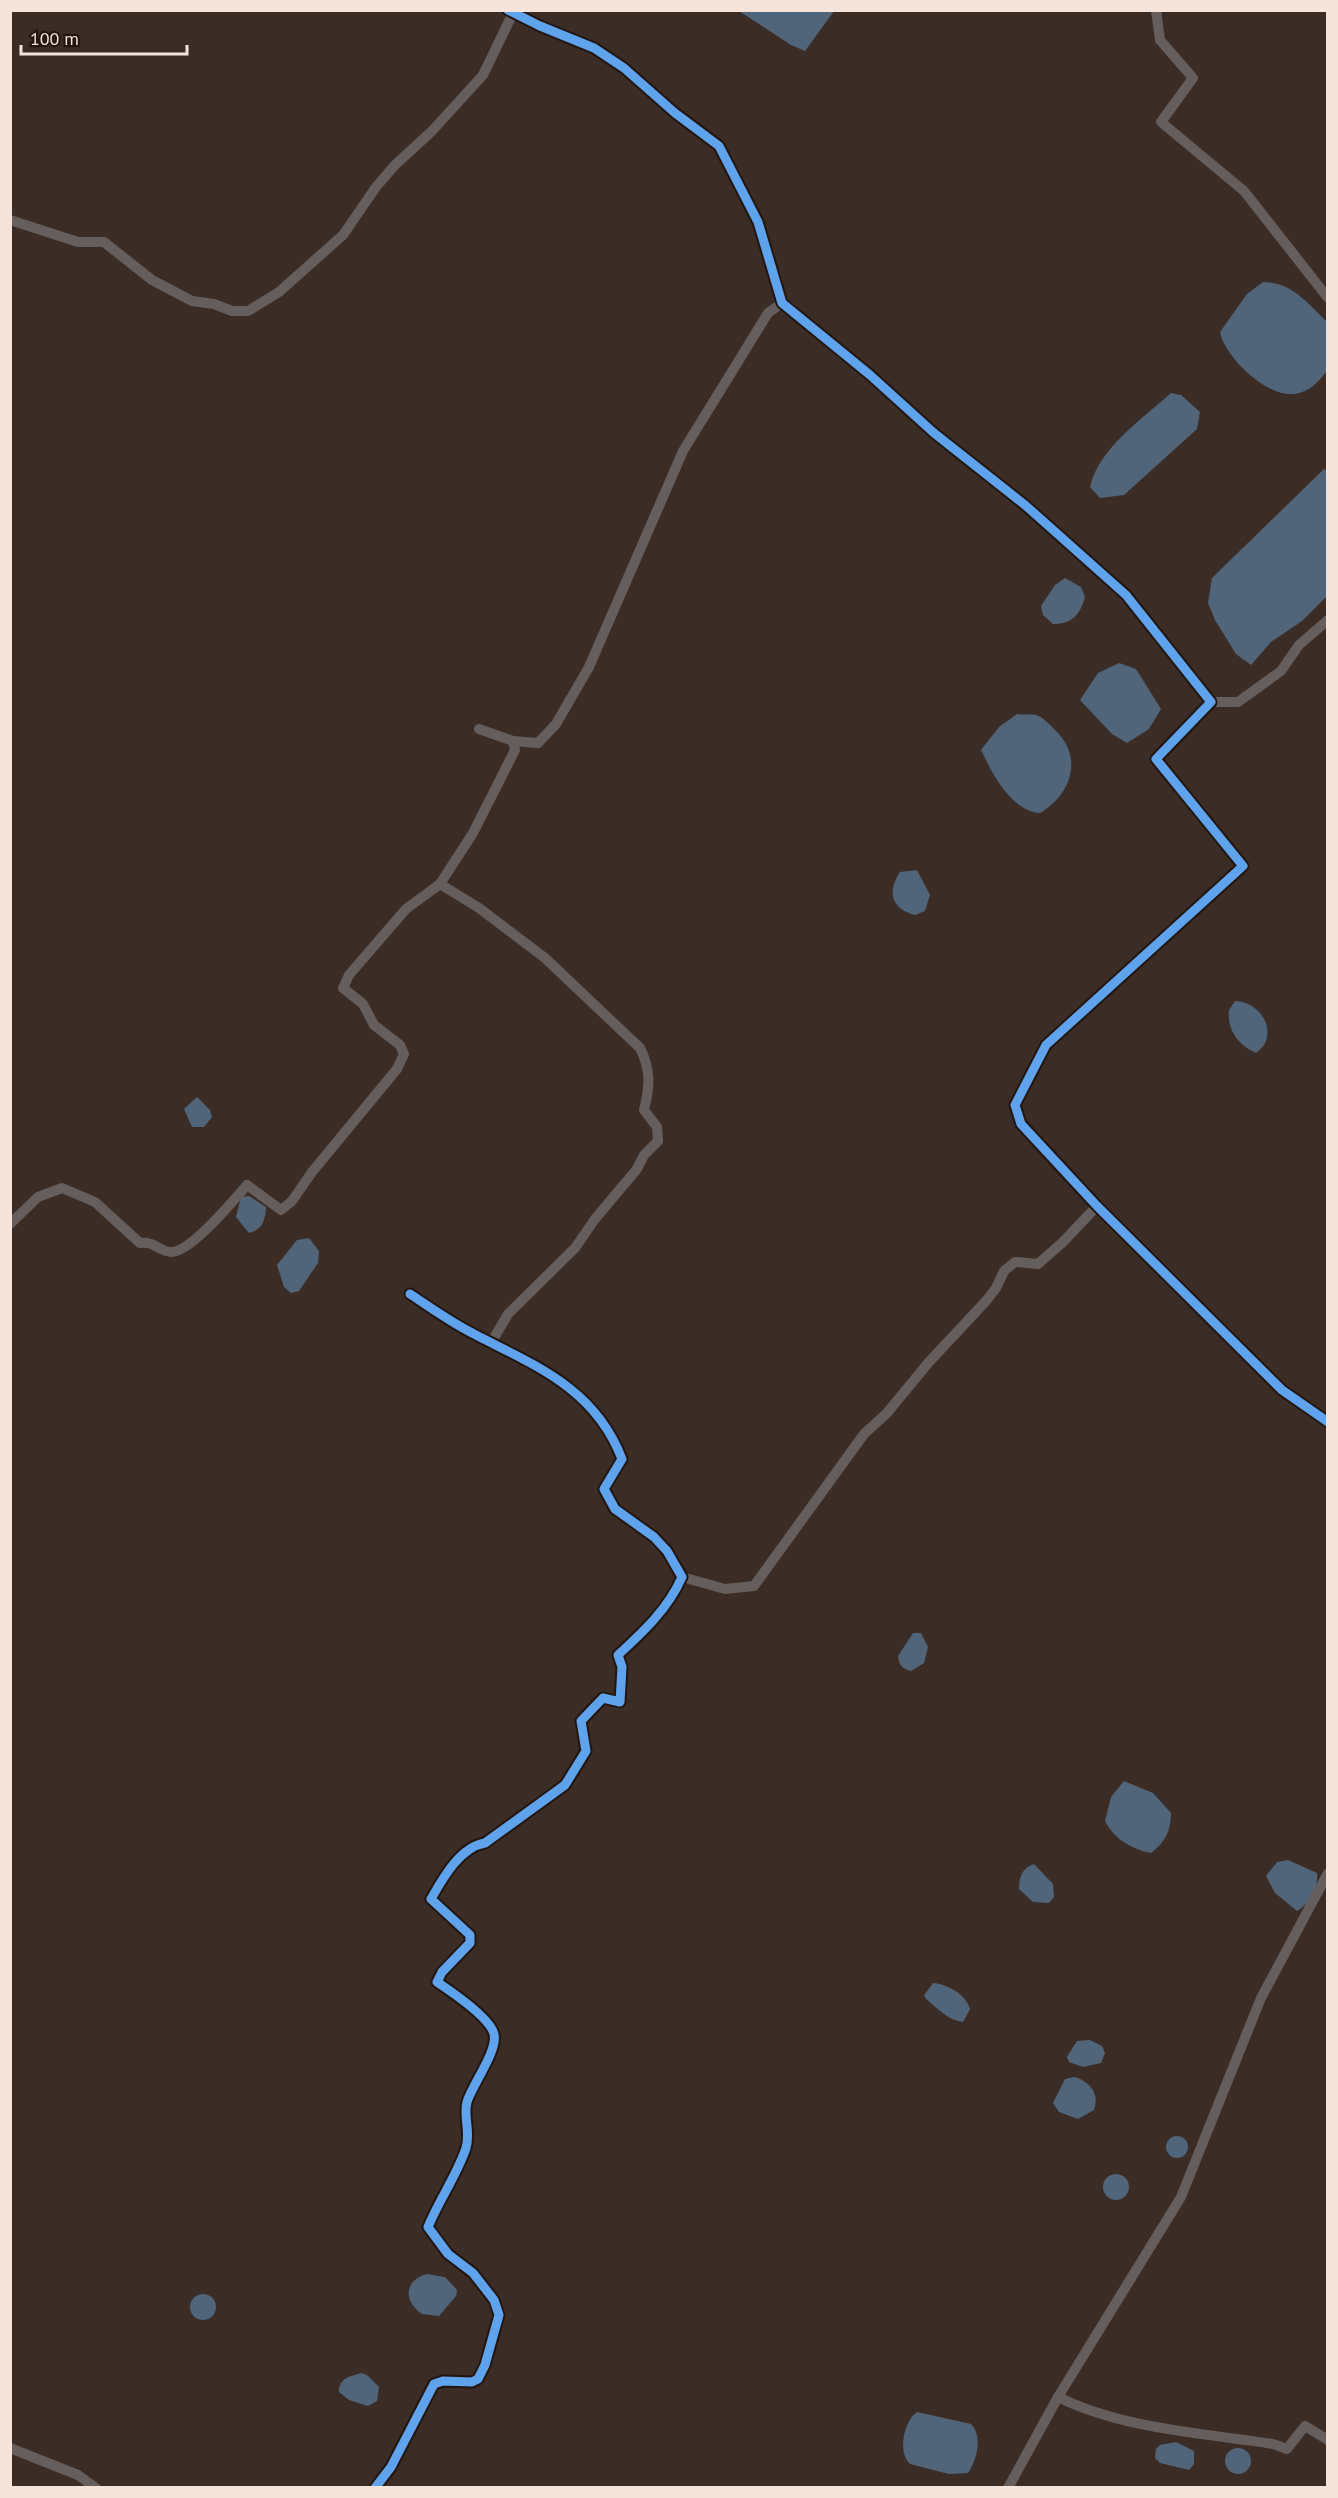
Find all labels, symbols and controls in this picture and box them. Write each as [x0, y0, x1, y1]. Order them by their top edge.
scale bar [21, 18, 188, 56]
text: 100 m [30, 27, 79, 50]

